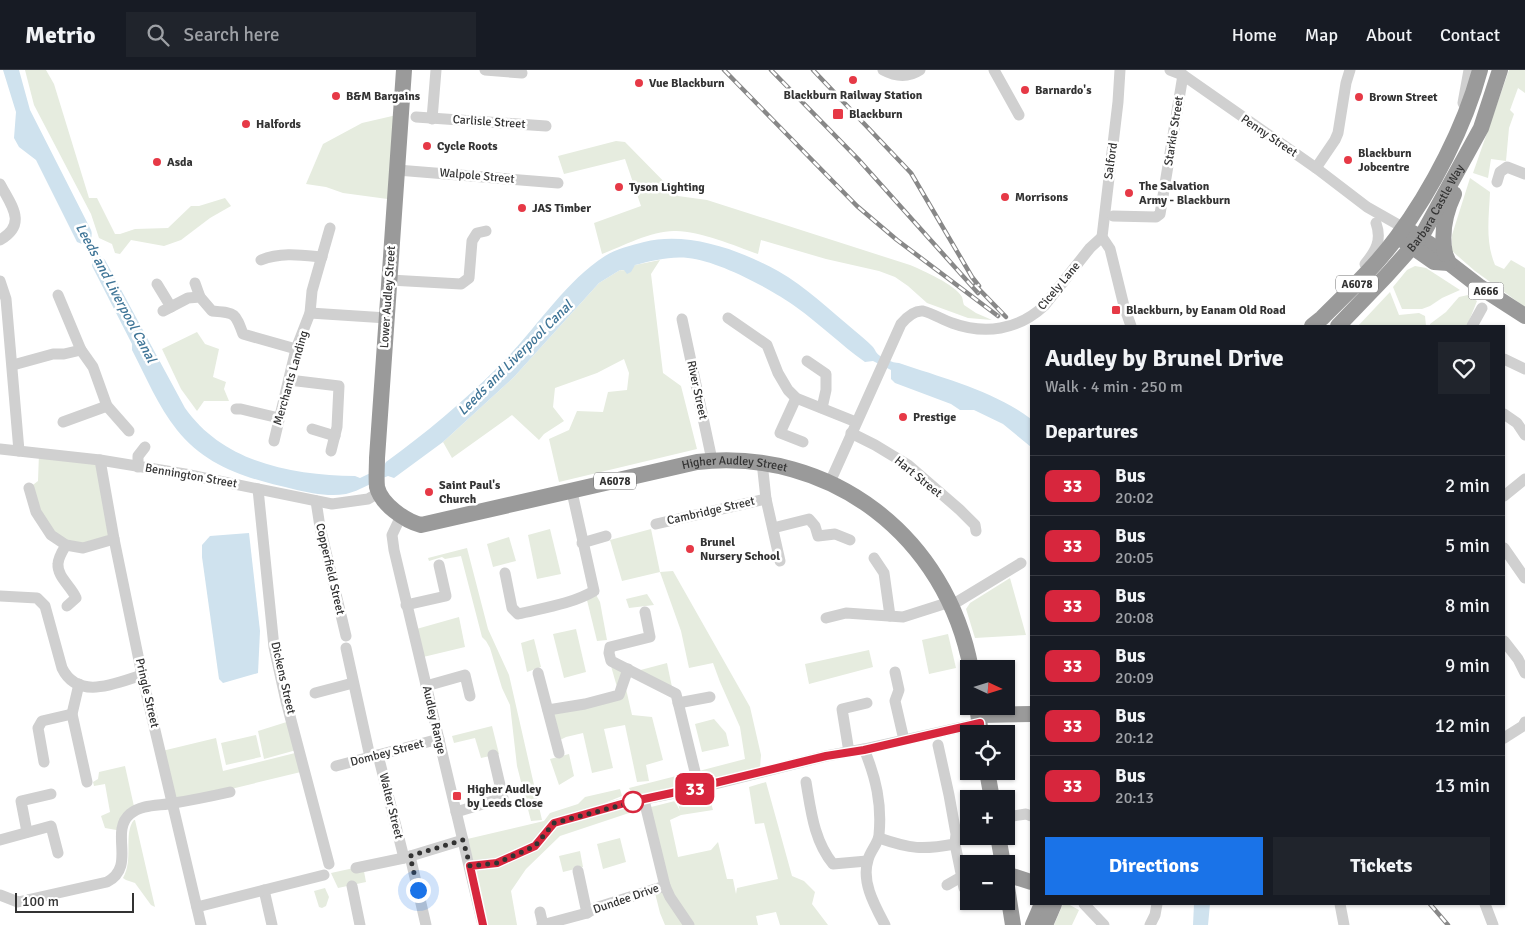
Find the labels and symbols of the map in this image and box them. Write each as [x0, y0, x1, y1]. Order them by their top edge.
marker: Blackburn Railway Station [847, 74, 859, 86]
place label: Vue Blackburn [649, 76, 725, 91]
marker: Vue Blackburn [633, 77, 645, 89]
place label: Barnardo's [1035, 83, 1092, 98]
marker: Barnardo's [1019, 84, 1031, 96]
place label: Blackburn Railway Station [784, 88, 923, 103]
place label: B&M Bargains [346, 89, 421, 104]
marker: B&M Bargains [330, 90, 342, 102]
place label: Brown Street [1369, 90, 1438, 105]
marker: Brown Street [1353, 91, 1365, 103]
street label: Starkie Street [1161, 95, 1187, 167]
marker: Blackburn [831, 107, 845, 121]
place label: Blackburn [849, 107, 903, 122]
street label: Carlisle Street [452, 112, 526, 132]
street label: Penny Street [1238, 112, 1300, 160]
place label: Halfords [256, 117, 302, 132]
marker: Halfords [240, 118, 252, 130]
place label: Cycle Roots [437, 139, 498, 154]
marker: Cycle Roots [421, 140, 433, 152]
street label: Salford [1101, 142, 1121, 180]
place label: Blackburn Jobcentre [1358, 146, 1412, 175]
marker: Blackburn Jobcentre [1342, 154, 1354, 166]
place label: Asda [167, 155, 193, 170]
marker: Asda [151, 156, 163, 168]
street label: Barbara Castle Way [1404, 161, 1467, 255]
street label: Walpole Street [439, 165, 515, 187]
place label: The Salvation Army - Blackburn [1139, 179, 1231, 208]
place label: Tyson Lighting [629, 180, 705, 195]
marker: Tyson Lighting [613, 181, 625, 193]
marker: The Salvation Army - Blackburn [1123, 187, 1135, 199]
place label: Morrisons [1015, 190, 1069, 205]
marker: Morrisons [999, 191, 1011, 203]
place label: JAS Timber [532, 201, 591, 216]
marker: JAS Timber [516, 202, 528, 214]
water label: Leeds and Liverpool Canal [72, 220, 160, 366]
street label: Lower Audley Street [377, 245, 399, 349]
street label: Cicely Lane [1034, 259, 1084, 313]
road number: A6078 [1336, 275, 1378, 292]
road number: A666 [1468, 282, 1504, 300]
water label: Leeds and Liverpool Canal [454, 296, 577, 419]
place label: Blackburn, by Eanam Old Road [1126, 303, 1286, 318]
marker: Blackburn, by Eanam Old Road [1110, 304, 1122, 316]
street label: Merchants Landing [270, 329, 312, 427]
street label: River Street [683, 359, 711, 421]
place label: Prestige [913, 410, 956, 425]
marker: Prestige [897, 411, 909, 423]
street label: Higher Audley Street [680, 453, 789, 475]
street label: Hart Street [891, 453, 945, 501]
street label: Bennington Street [144, 461, 238, 491]
road number: A6078 [594, 472, 636, 490]
place label: Saint Paul's Church [439, 478, 501, 507]
marker: Saint Paul's Church [423, 486, 435, 498]
street label: Cambridge Street [666, 494, 756, 528]
street label: Copperfield Street [312, 522, 348, 616]
place label: Brunel Nursery School [700, 535, 780, 564]
marker: Brunel Nursery School [684, 543, 696, 555]
street label: Dickens Street [267, 640, 299, 716]
street label: Pringle Street [132, 657, 162, 729]
north arrow [960, 660, 1015, 715]
street label: Audley Range [419, 684, 449, 756]
street label: Dombey Street [349, 736, 425, 770]
street label: Walter Street [376, 771, 406, 841]
line badge: 33 [672, 773, 718, 805]
place label: Higher Audley by Leeds Close [467, 782, 543, 811]
marker: Higher Audley by Leeds Close [451, 790, 463, 802]
unlabelled marker [622, 791, 644, 813]
your location [406, 878, 431, 903]
street label: Dundee Drive [591, 881, 661, 917]
scale bar [15, 890, 134, 913]

